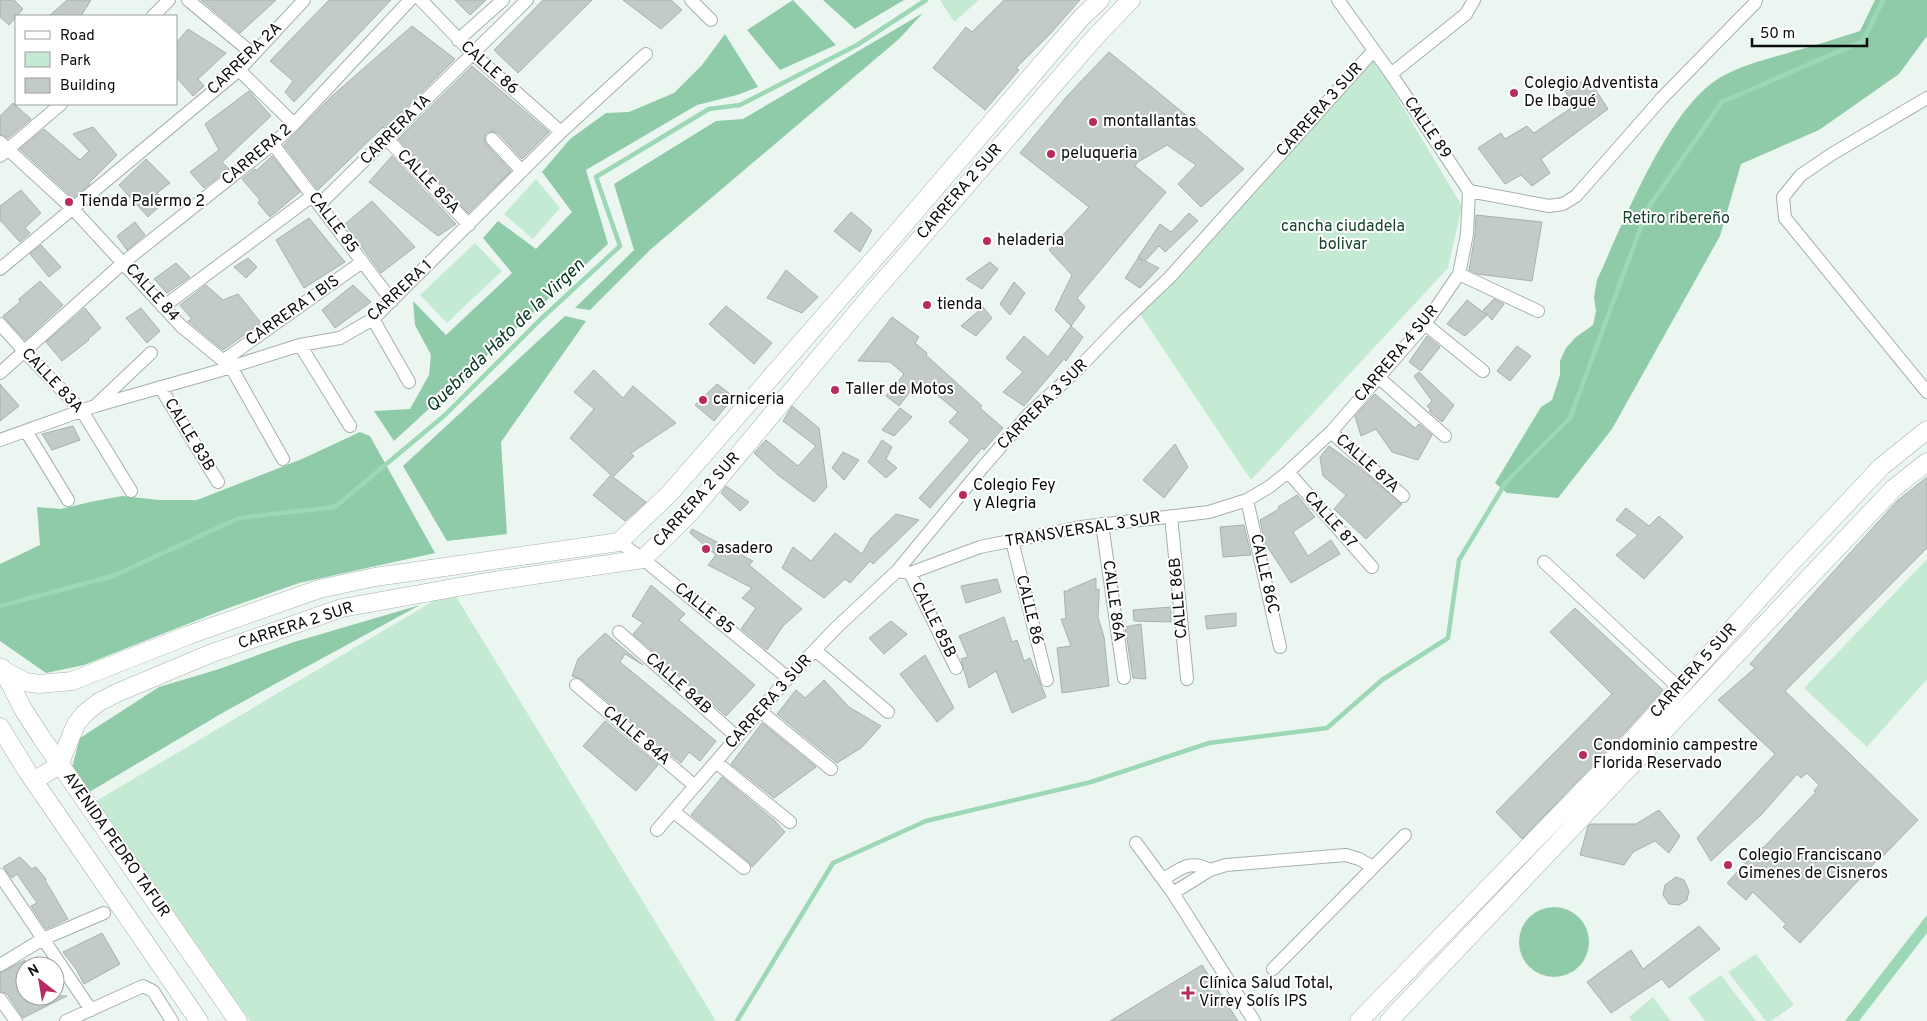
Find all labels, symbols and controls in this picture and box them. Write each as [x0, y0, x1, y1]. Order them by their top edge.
legend [15, 15, 178, 105]
scale bar [1752, 15, 1867, 47]
street label: CARRERA 2A [203, 18, 287, 100]
text: 50 m [1760, 25, 1795, 44]
text: Road [60, 27, 95, 46]
street label: CALLE 86 [456, 37, 522, 99]
text: Park [60, 52, 91, 71]
street label: CARRERA 3 SUR [1272, 59, 1368, 161]
place label: Colegio Adventista De Ibagué [1524, 74, 1658, 112]
text: Building [60, 77, 115, 96]
marker: Colegio Adventista De Ibagué [1508, 87, 1520, 99]
street label: CARRERA 1A [356, 90, 436, 170]
street label: CALLE 89 [1399, 93, 1455, 163]
place label: montallantas [1103, 112, 1196, 132]
marker: montallantas [1087, 116, 1099, 128]
street label: CARRERA 2 [218, 120, 296, 190]
street label: CARRERA 2 SUR [913, 140, 1007, 244]
place label: peluqueria [1061, 144, 1137, 164]
street label: CALLE 85A [392, 146, 464, 219]
marker: peluqueria [1045, 148, 1057, 160]
street label: CALLE 85 [303, 188, 363, 258]
place label: Tienda Palermo 2 [79, 192, 205, 212]
marker: Tienda Palermo 2 [63, 196, 75, 208]
park label: Retiro ribereño [1622, 209, 1730, 229]
park label: cancha ciudadela bolivar [1281, 217, 1405, 255]
place label: heladeria [997, 231, 1064, 251]
marker: heladeria [981, 235, 993, 247]
water label: Quebrada Hato de la Virgen [422, 254, 590, 418]
street label: CARRERA 1 [363, 256, 437, 326]
street label: CALLE 84 [121, 260, 183, 326]
street label: CARRERA 1 BIS [242, 271, 344, 351]
place label: tienda [937, 295, 982, 315]
marker: tienda [921, 299, 933, 311]
street label: CARRERA 4 SUR [1351, 301, 1443, 407]
street label: CALLE 83A [17, 344, 87, 418]
street label: CARRERA 3 SUR [993, 355, 1093, 455]
place label: Taller de Motos [845, 380, 954, 400]
marker: Taller de Motos [829, 384, 841, 396]
place label: carniceria [713, 390, 784, 410]
marker: carniceria [697, 394, 709, 406]
street label: CALLE 83B [159, 395, 219, 475]
street label: CALLE 87A [1331, 430, 1403, 498]
street label: CARRERA 2 SUR [649, 449, 745, 551]
place label: Colegio Fey y Alegria [973, 476, 1056, 514]
street label: CALLE 87 [1299, 487, 1361, 553]
marker: Colegio Fey y Alegria [957, 489, 969, 501]
street label: TRANSVERSAL 3 SUR [1004, 508, 1162, 552]
street label: CALLE 86C [1245, 532, 1283, 616]
place label: asadero [716, 539, 773, 559]
marker: asadero [700, 543, 712, 555]
street label: CALLE 86B [1165, 556, 1193, 640]
street label: CALLE 86A [1097, 559, 1129, 643]
street label: CALLE 86 [1011, 573, 1047, 647]
street label: CALLE 85 [670, 579, 738, 639]
street label: CALLE 85B [906, 579, 960, 661]
street label: CARRERA 2 SUR [236, 598, 356, 654]
street label: CARRERA 5 SUR [1646, 620, 1742, 722]
street label: CALLE 84B [641, 649, 715, 719]
street label: CARRERA 3 SUR [721, 651, 817, 753]
street label: CALLE 84A [598, 702, 674, 770]
place label: Condominio campestre Florida Reservado [1593, 736, 1758, 774]
marker: Condominio campestre Florida Reservado [1577, 749, 1589, 761]
street label: AVENIDA PEDRO TAFUR [58, 768, 174, 922]
place label: Colegio Franciscano Gimenes de Cisneros [1738, 846, 1888, 884]
marker: Colegio Franciscano Gimenes de Cisneros [1722, 859, 1734, 871]
north arrow [15, 956, 65, 1006]
text: N [25, 961, 43, 981]
place label: Clínica Salud Total, Virrey Solís IPS [1199, 974, 1333, 1012]
marker: Clínica Salud Total, Virrey Solís IPS [1181, 986, 1195, 1000]

